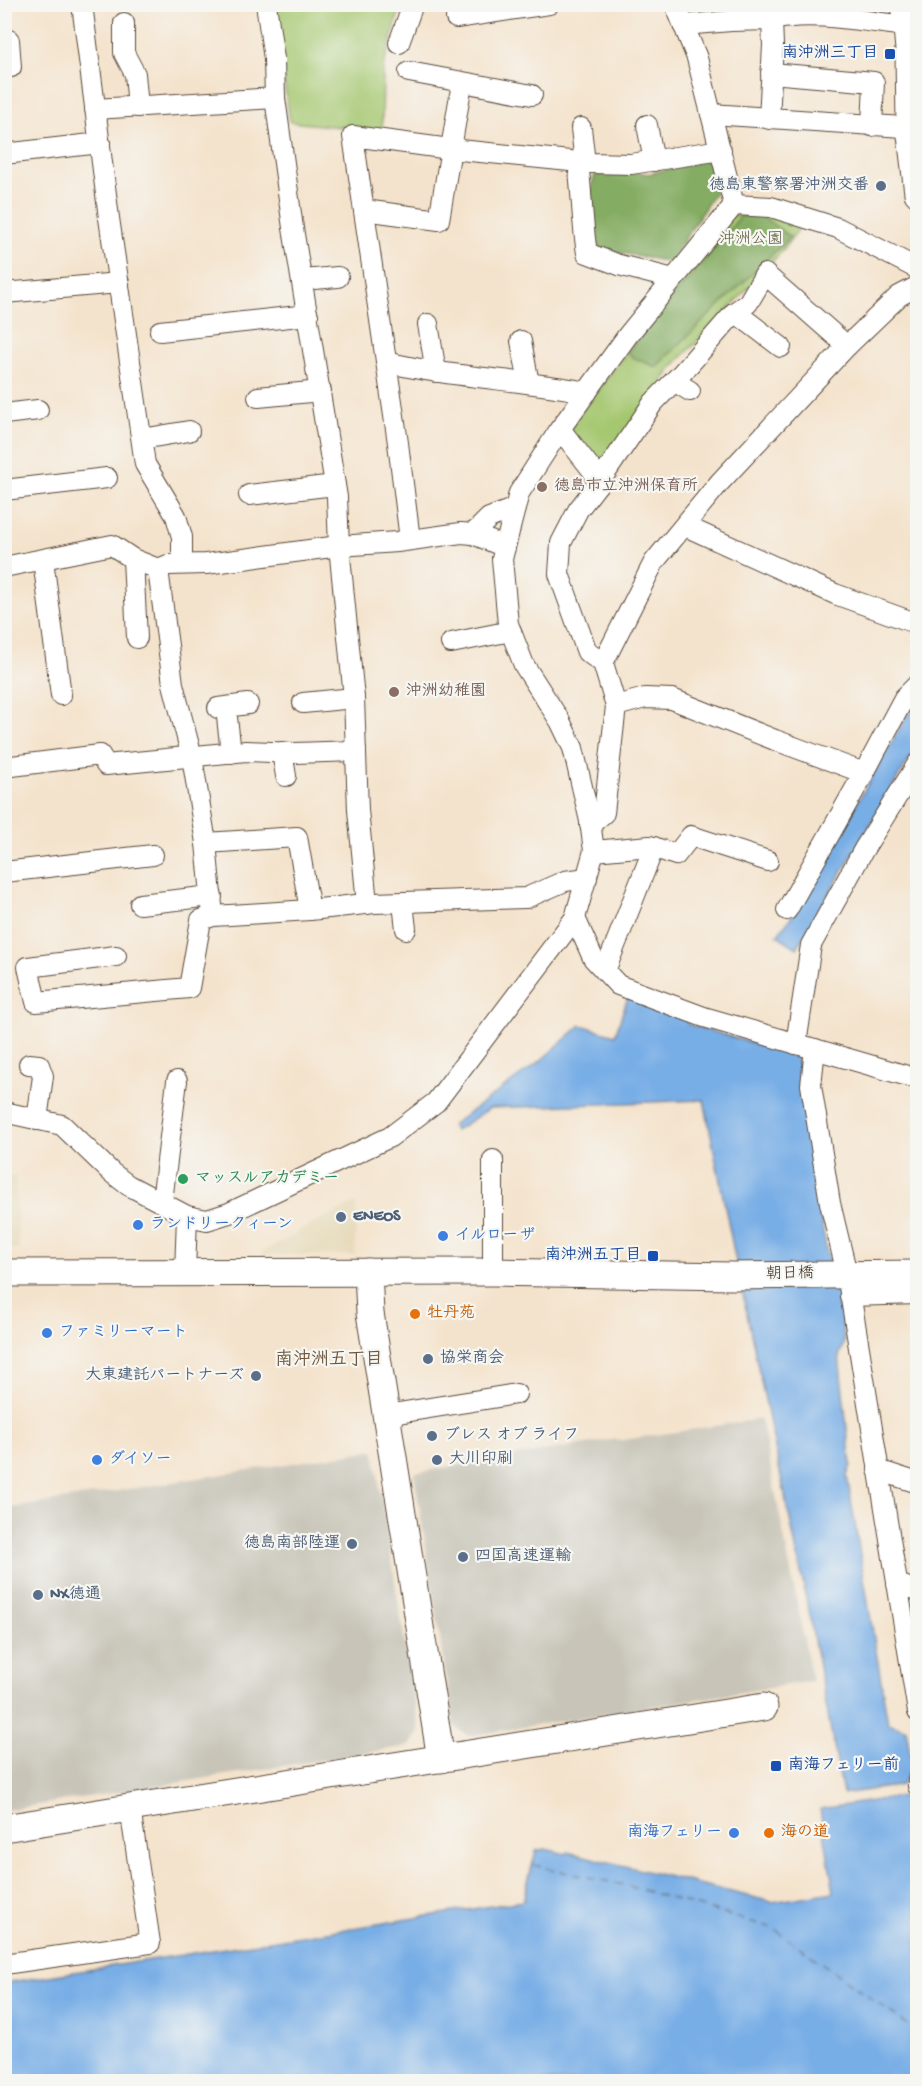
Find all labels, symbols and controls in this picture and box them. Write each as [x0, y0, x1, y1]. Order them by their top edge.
place label: 南沖洲三丁目 [782, 43, 878, 64]
marker: 南沖洲三丁目 [883, 47, 897, 61]
place label: 徳島東警察署沖洲交番 [709, 175, 869, 196]
marker: 徳島東警察署沖洲交番 [874, 179, 888, 193]
park label: 沖洲公園 [719, 230, 783, 250]
place label: 徳島市立沖洲保育所 [554, 476, 698, 497]
marker: 徳島市立沖洲保育所 [535, 480, 549, 494]
place label: 沖洲幼稚園 [406, 681, 486, 702]
marker: 沖洲幼稚園 [387, 685, 401, 699]
place label: マッスルアカデミー [195, 1169, 339, 1189]
marker: マッスルアカデミー [176, 1172, 190, 1186]
place label: ENEOS [353, 1208, 401, 1227]
marker: ENEOS [334, 1210, 348, 1224]
place label: ランドリークィーン [150, 1216, 293, 1235]
marker: ランドリークィーン [131, 1218, 145, 1232]
place label: イルローザ [455, 1227, 535, 1246]
marker: イルローザ [436, 1229, 450, 1243]
place label: 南沖洲五丁目 [545, 1245, 641, 1266]
marker: 南沖洲五丁目 [646, 1249, 660, 1263]
street label: 朝日橋 [766, 1264, 814, 1285]
place label: 牡丹苑 [427, 1304, 475, 1324]
marker: 牡丹苑 [408, 1307, 422, 1321]
place label: ファミリーマート [59, 1324, 188, 1343]
marker: ファミリーマート [40, 1326, 54, 1340]
place label: 協栄商会 [440, 1348, 504, 1369]
district label: 南沖洲五丁目 [275, 1349, 383, 1371]
marker: 協栄商会 [421, 1352, 435, 1366]
place label: 大東建託パートナーズ [85, 1365, 244, 1386]
marker: 大東建託パートナーズ [249, 1369, 263, 1383]
place label: ブレス オブ ライフ [444, 1426, 579, 1446]
marker: ブレス オブ ライフ [425, 1429, 439, 1443]
place label: 大川印刷 [449, 1449, 513, 1470]
place label: ダイソー [109, 1450, 171, 1470]
marker: ダイソー [90, 1453, 104, 1467]
marker: 大川印刷 [430, 1453, 444, 1467]
place label: 徳島南部陸運 [244, 1533, 340, 1554]
marker: 徳島南部陸運 [345, 1537, 359, 1551]
place label: 四国高速運輸 [475, 1546, 572, 1567]
marker: 四国高速運輸 [456, 1550, 470, 1564]
place label: NX徳通 [50, 1585, 101, 1605]
marker: NX徳通 [31, 1588, 45, 1602]
place label: 南海フェリー前 [788, 1755, 899, 1776]
marker: 南海フェリー前 [769, 1759, 783, 1773]
place label: 南海フェリー [627, 1822, 722, 1843]
place label: 海の道 [781, 1823, 829, 1843]
marker: 南海フェリー [727, 1826, 741, 1840]
marker: 海の道 [762, 1826, 776, 1840]

